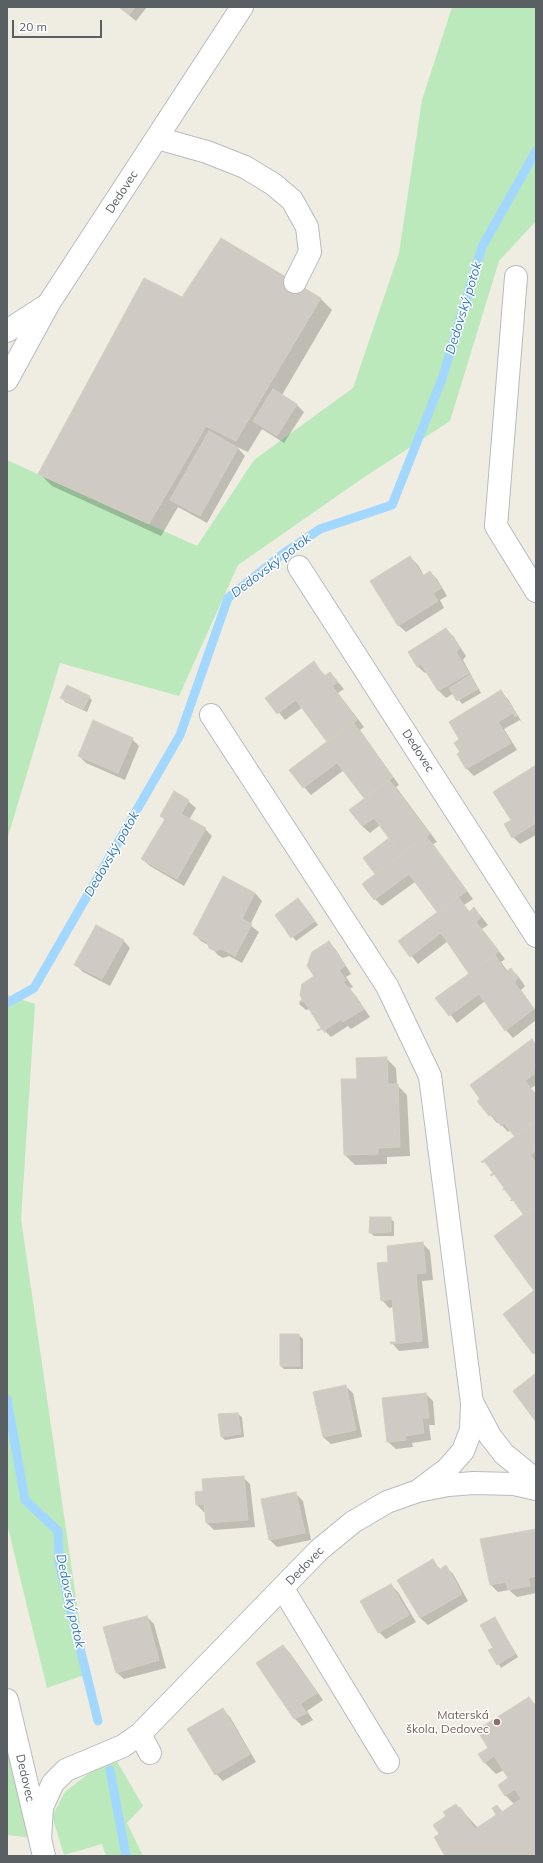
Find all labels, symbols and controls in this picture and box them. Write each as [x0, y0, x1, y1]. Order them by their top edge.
scale bar [14, 12, 104, 38]
text: 20 m [19, 19, 47, 34]
street label: Dedovec [103, 168, 141, 216]
water label: Dedovský potok [443, 260, 485, 356]
water label: Dedovský potok [228, 531, 314, 601]
street label: Dedovec [399, 727, 437, 775]
water label: Dedovský potok [81, 809, 143, 899]
street label: Dedovec [283, 1544, 327, 1588]
water label: Dedovský potok [52, 1553, 88, 1649]
place label: Materská škola, Dedovec [406, 1708, 489, 1736]
marker: Materská škola, Dedovec [492, 1717, 502, 1727]
street label: Dedovec [13, 1753, 37, 1803]

